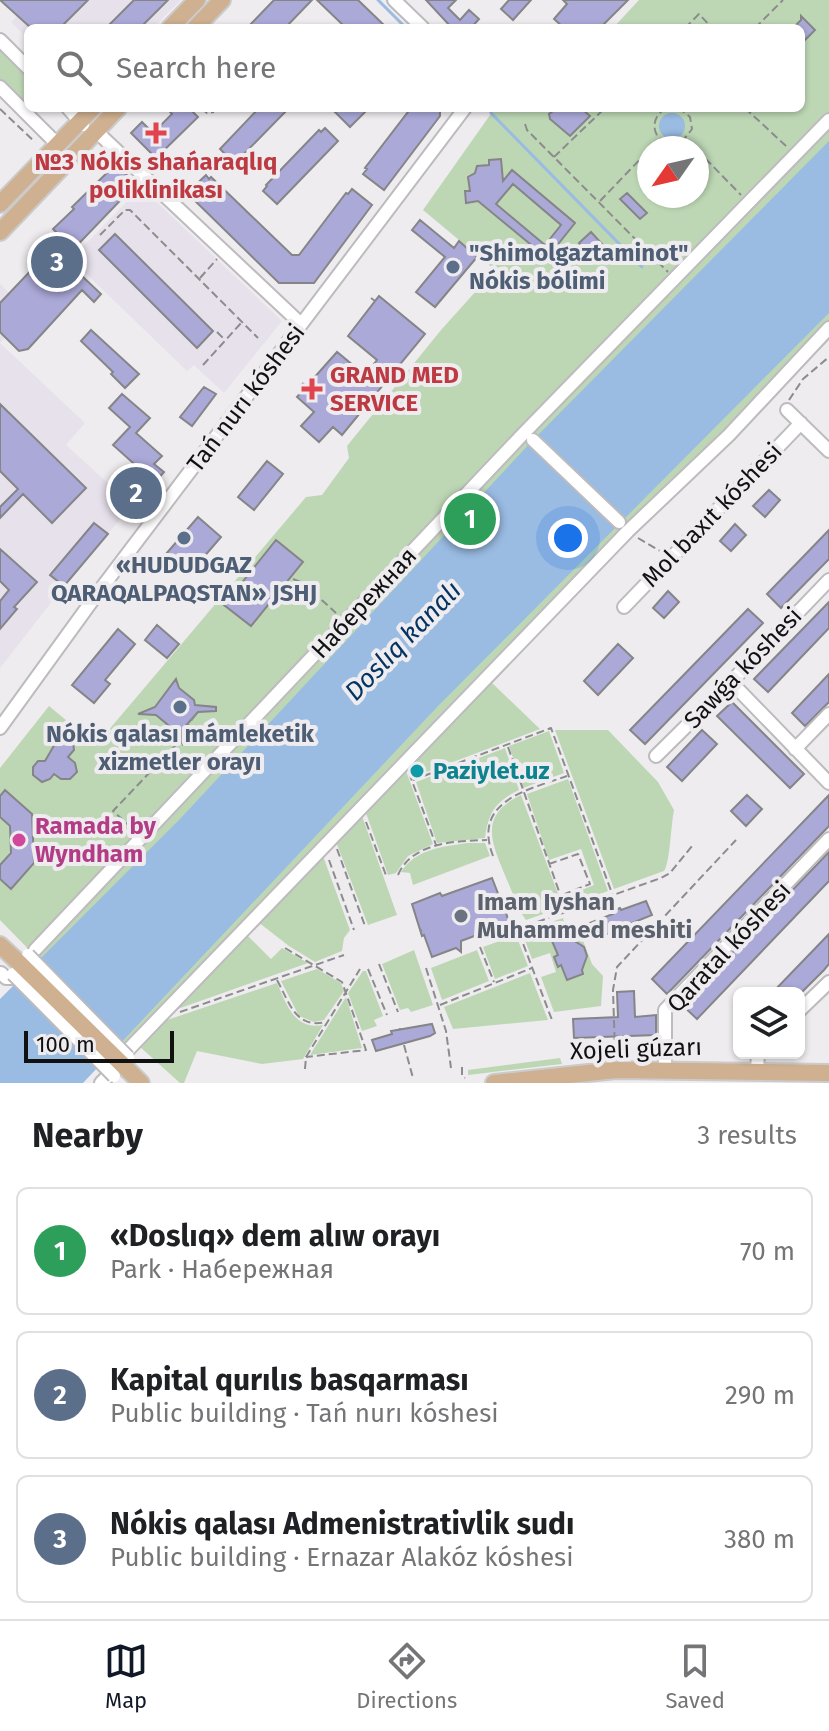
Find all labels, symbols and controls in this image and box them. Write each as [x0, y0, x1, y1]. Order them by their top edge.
search box [24, 24, 805, 112]
icon: search [52, 46, 96, 90]
text: Search here [116, 50, 276, 86]
marker: №3 Nókis shańaraqlıq poliklinikası [145, 122, 167, 144]
north arrow [637, 136, 709, 208]
place label: №3 Nókis shańaraqlıq poliklinikası [35, 148, 277, 204]
pin: 3 [31, 232, 83, 292]
place label: "Shimolgaztaminot" Nókis bólimi [469, 239, 689, 295]
marker: "Shimolgaztaminot" Nókis bólimi [444, 258, 462, 276]
street label: Tań nurı kóshesi [181, 319, 311, 477]
place label: GRAND MED SERVICE [330, 361, 459, 417]
marker: GRAND MED SERVICE [301, 378, 323, 400]
street label: Mol baxıt kóshesi [636, 437, 788, 593]
pin: 2 [110, 463, 162, 523]
pin: 1 [444, 489, 496, 549]
your location [548, 518, 588, 558]
marker: «HUDUDGAZ QARAQALPAQSTAN» JSHJ [175, 529, 193, 547]
street label: Набережная [306, 542, 422, 664]
place label: «HUDUDGAZ QARAQALPAQSTAN» JSHJ [51, 551, 317, 607]
water label: Doslıq kanalı [338, 575, 468, 707]
street label: Sawǵa kóshesi [678, 602, 808, 734]
marker: Nókis qalası mámleketik xizmetler orayı [171, 698, 189, 716]
place label: Nókis qalası mámleketik xizmetler orayı [46, 720, 315, 776]
place label: Paziylet.uz [433, 757, 550, 785]
marker: Paziylet.uz [408, 762, 426, 780]
place label: Ramada by Wyndham [35, 812, 157, 868]
marker: Ramada by Wyndham [10, 831, 28, 849]
street label: Qaratal kóshesi [661, 876, 797, 1018]
place label: Imam Iyshan Muhammed meshiti [477, 888, 692, 944]
marker: Imam Iyshan Muhammed meshiti [452, 907, 470, 925]
map controls [733, 987, 805, 1059]
button: layers [733, 987, 805, 1059]
scale bar [24, 1027, 174, 1063]
text: 100 m [36, 1031, 95, 1058]
street label: Xojeli gúzarı [570, 1033, 702, 1065]
text: Nearby [32, 1115, 143, 1156]
text: 3 results [697, 1120, 797, 1151]
text: «Doslıq» dem alıw orayı [110, 1218, 440, 1254]
text: 1 [54, 1236, 66, 1267]
text: 70 m [740, 1236, 795, 1267]
text: Park · Набережная [110, 1254, 334, 1285]
text: Kapital qurılıs basqarması [110, 1362, 469, 1398]
text: 2 [53, 1380, 67, 1411]
text: 290 m [725, 1380, 795, 1411]
text: Public building · Tań nurı kóshesi [110, 1398, 499, 1429]
text: Nókis qalası Admenistrativlik sudı [110, 1506, 575, 1542]
text: 3 [53, 1524, 67, 1555]
text: 380 m [724, 1524, 795, 1555]
text: Public building · Ernazar Alakóz kóshesi [110, 1542, 574, 1573]
tab: Map [104, 1639, 148, 1714]
tab: Directions [356, 1639, 457, 1714]
tab: Saved [665, 1639, 725, 1714]

